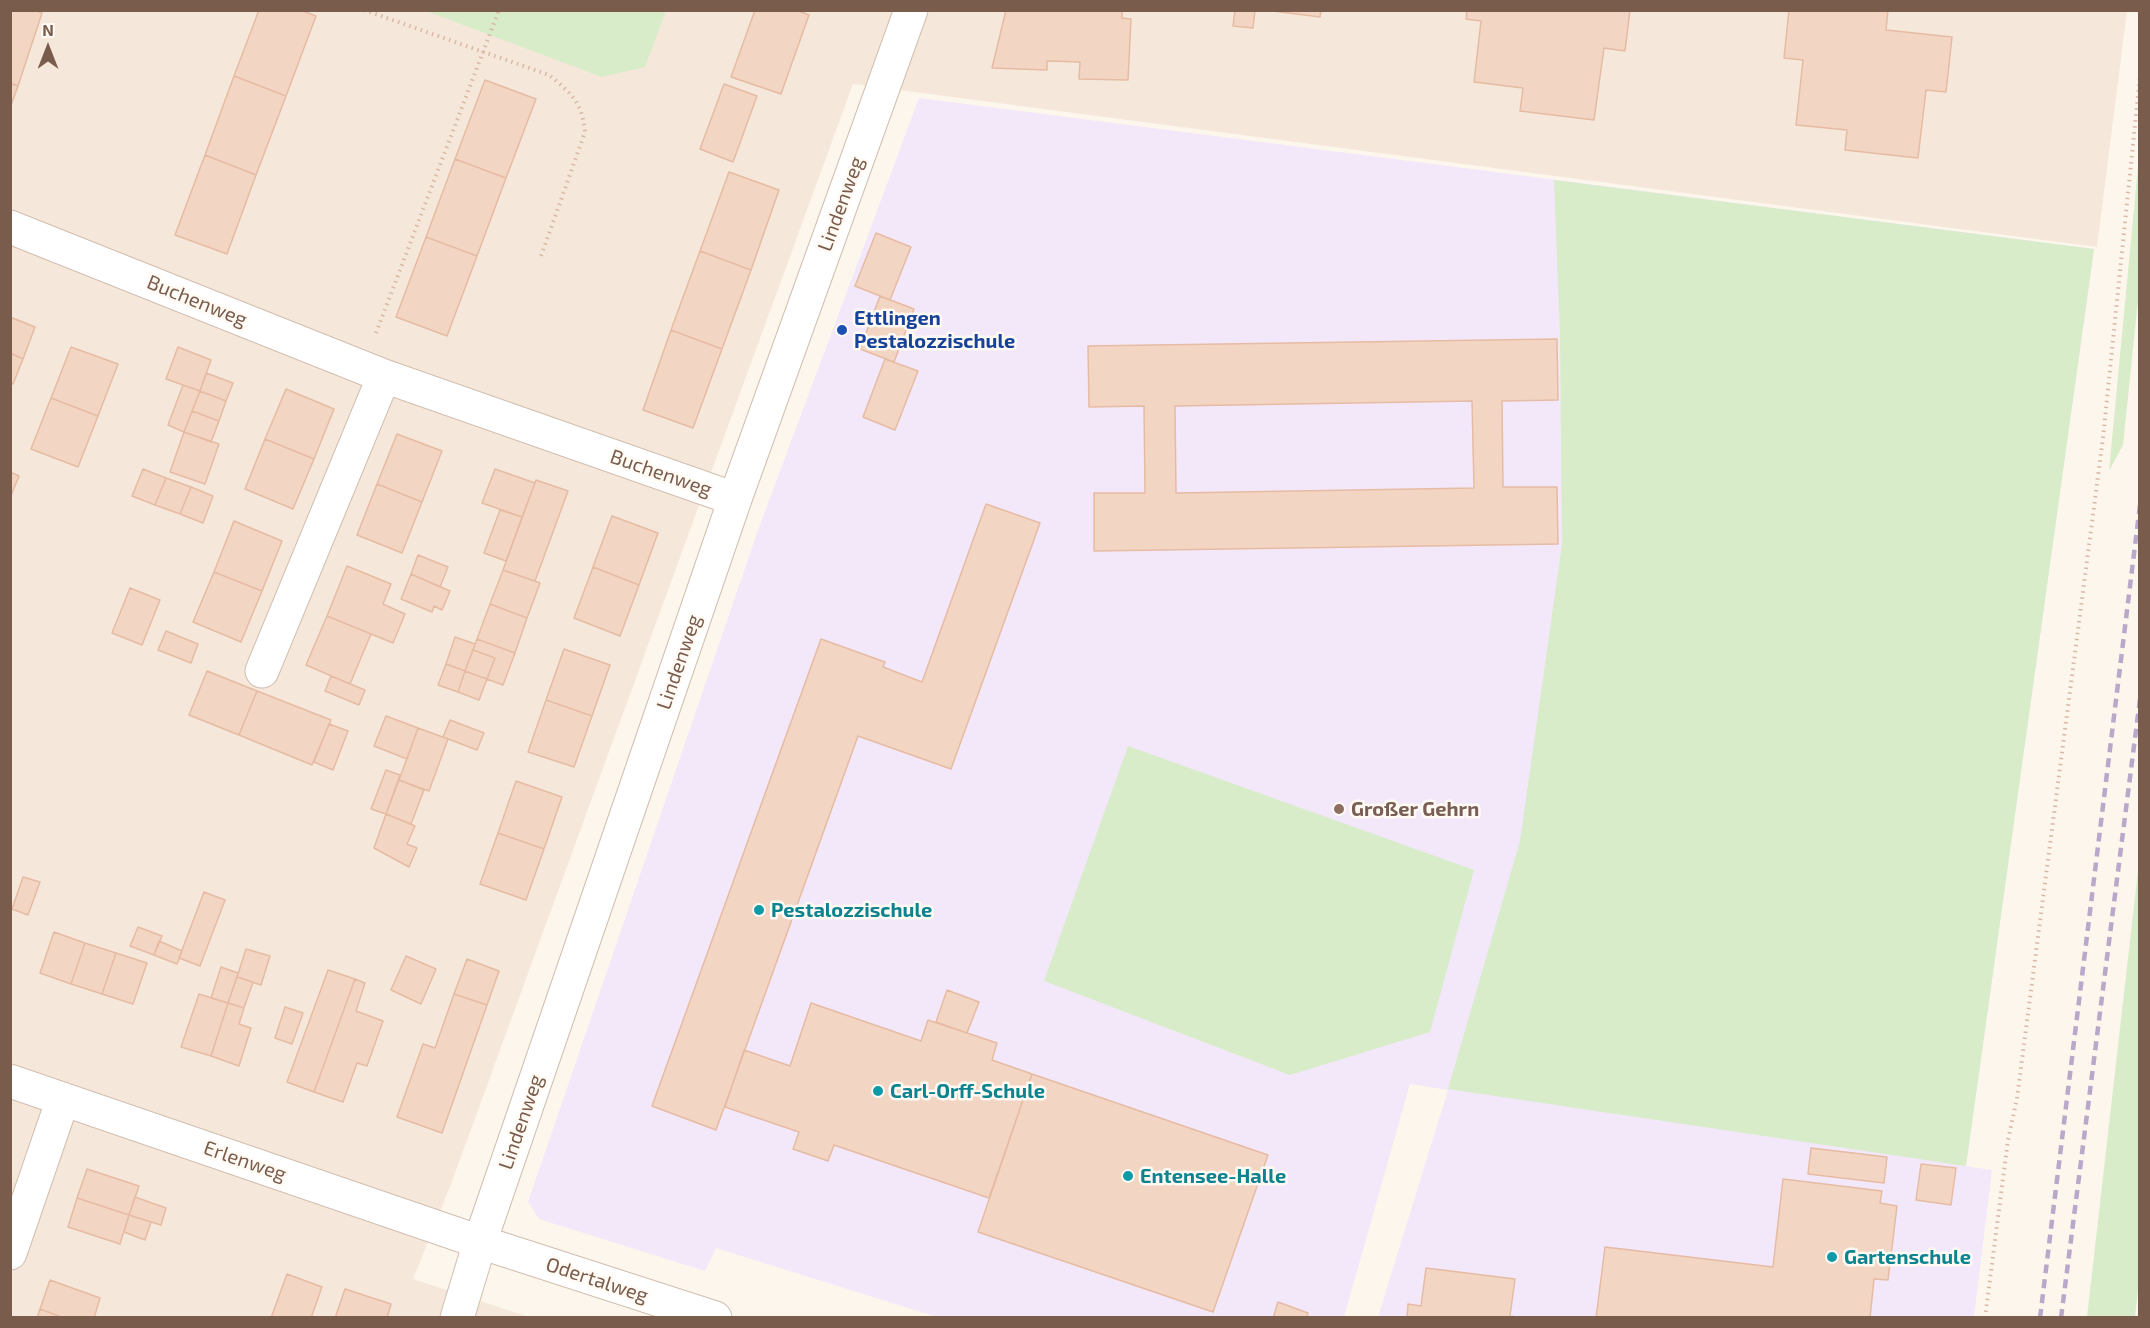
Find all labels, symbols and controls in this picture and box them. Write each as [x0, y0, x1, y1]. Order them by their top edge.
north arrow [18, 18, 78, 78]
text: N [42, 20, 54, 39]
street label: Lindenweg [813, 153, 869, 255]
street label: Buchenweg [143, 270, 251, 332]
place label: Ettlingen Pestalozzischule [854, 306, 1015, 353]
marker: Ettlingen Pestalozzischule [835, 323, 849, 337]
street label: Buchenweg [607, 444, 715, 502]
street label: Lindenweg [652, 611, 706, 713]
place label: Großer Gehrn [1351, 797, 1479, 821]
marker: Großer Gehrn [1332, 802, 1346, 816]
place label: Pestalozzischule [771, 898, 932, 922]
marker: Pestalozzischule [752, 903, 766, 917]
street label: Lindenweg [494, 1071, 548, 1173]
place label: Carl-Orff-Schule [890, 1079, 1045, 1103]
marker: Carl-Orff-Schule [871, 1084, 885, 1098]
street label: Erlenweg [201, 1136, 289, 1186]
place label: Entensee-Halle [1140, 1164, 1286, 1188]
marker: Entensee-Halle [1121, 1169, 1135, 1183]
place label: Gartenschule [1844, 1245, 1971, 1269]
marker: Gartenschule [1825, 1250, 1839, 1264]
street label: Odertalweg [543, 1252, 651, 1308]

